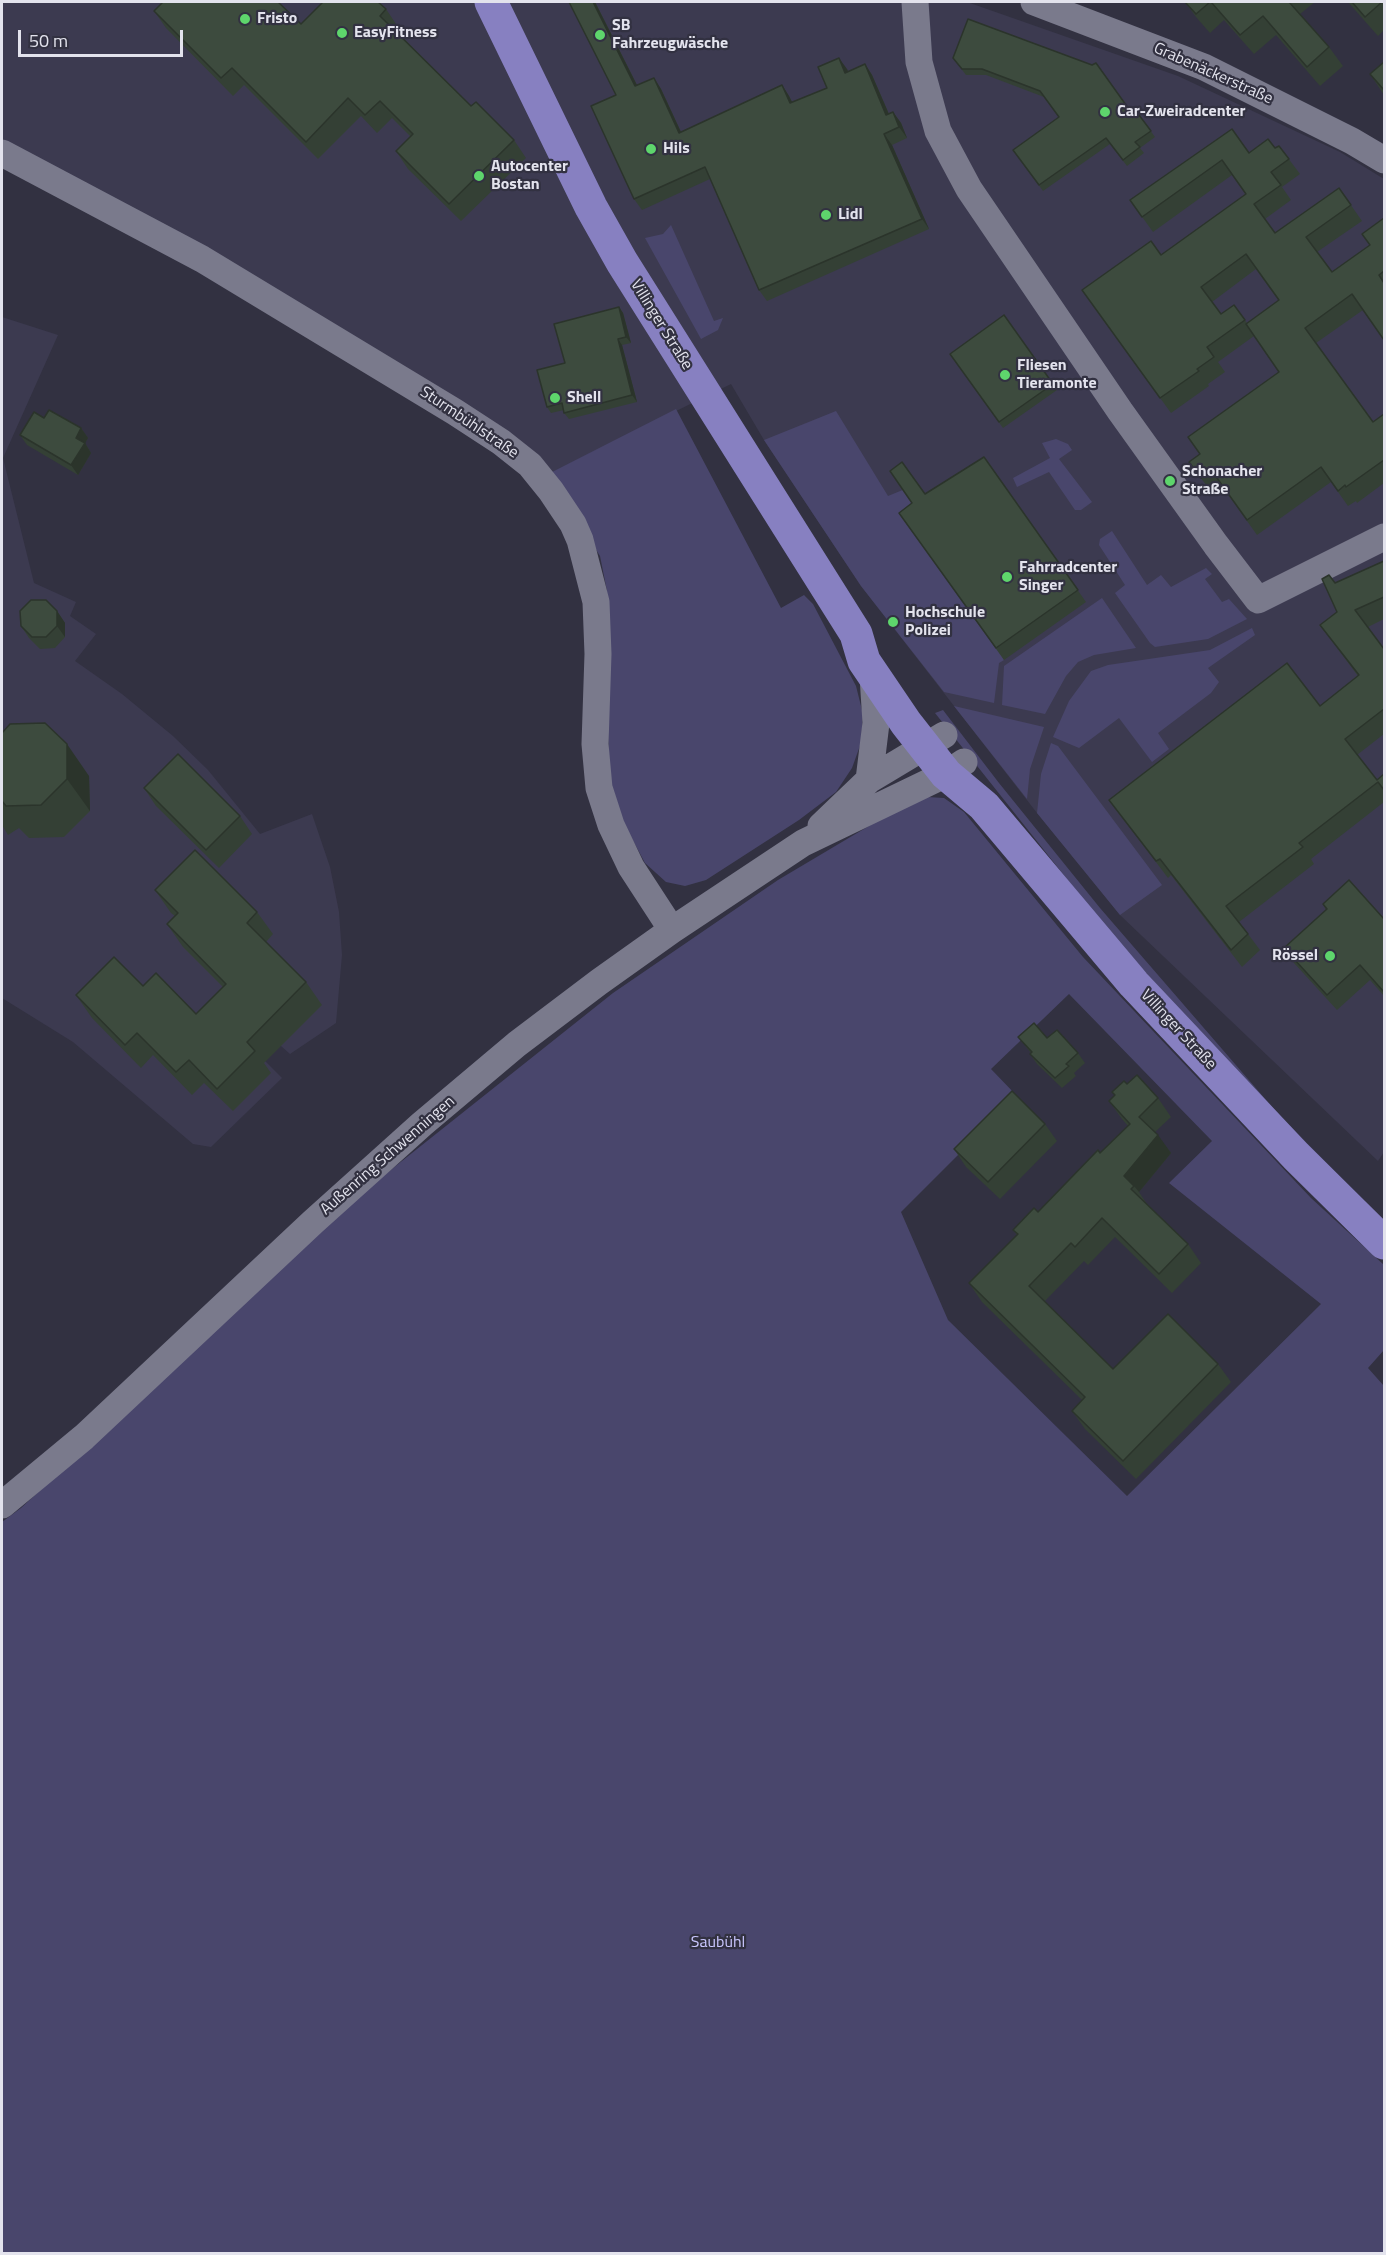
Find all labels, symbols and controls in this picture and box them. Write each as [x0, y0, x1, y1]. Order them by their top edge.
place label: Fristo [257, 9, 297, 29]
marker: Fristo [238, 12, 252, 26]
place label: SB Fahrzeugwäsche [612, 16, 728, 54]
scale bar [21, 18, 186, 56]
place label: EasyFitness [354, 23, 437, 43]
marker: EasyFitness [335, 26, 349, 40]
text: 50 m [29, 27, 68, 54]
marker: SB Fahrzeugwäsche [593, 28, 607, 42]
street label: Grabenäckerstraße [1150, 39, 1276, 109]
place label: Car-Zweiradcenter [1117, 102, 1246, 122]
marker: Car-Zweiradcenter [1098, 105, 1112, 119]
place label: Hils [663, 139, 690, 159]
marker: Hils [644, 142, 658, 156]
place label: Autocenter Bostan [491, 157, 568, 195]
marker: Autocenter Bostan [472, 169, 486, 183]
place label: Lidl [838, 205, 863, 225]
marker: Lidl [819, 208, 833, 222]
street label: Villinger Straße [626, 276, 696, 374]
place label: Fliesen Tieramonte [1017, 356, 1097, 394]
marker: Fliesen Tieramonte [998, 368, 1012, 382]
street label: Sturmbühlstraße [416, 383, 522, 463]
place label: Shell [567, 388, 601, 408]
marker: Shell [548, 391, 562, 405]
place label: Schonacher Straße [1182, 462, 1262, 500]
marker: Schonacher Straße [1163, 474, 1177, 488]
place label: Fahrradcenter Singer [1019, 558, 1117, 596]
marker: Fahrradcenter Singer [1000, 570, 1014, 584]
place label: Hochschule Polizei [905, 603, 985, 641]
marker: Hochschule Polizei [886, 615, 900, 629]
place label: Rössel [1272, 946, 1318, 966]
marker: Rössel [1323, 949, 1337, 963]
street label: Villinger Straße [1136, 986, 1220, 1074]
street label: Außenring Schwenningen [317, 1092, 459, 1220]
park label: Saubühl [691, 1933, 745, 1953]

